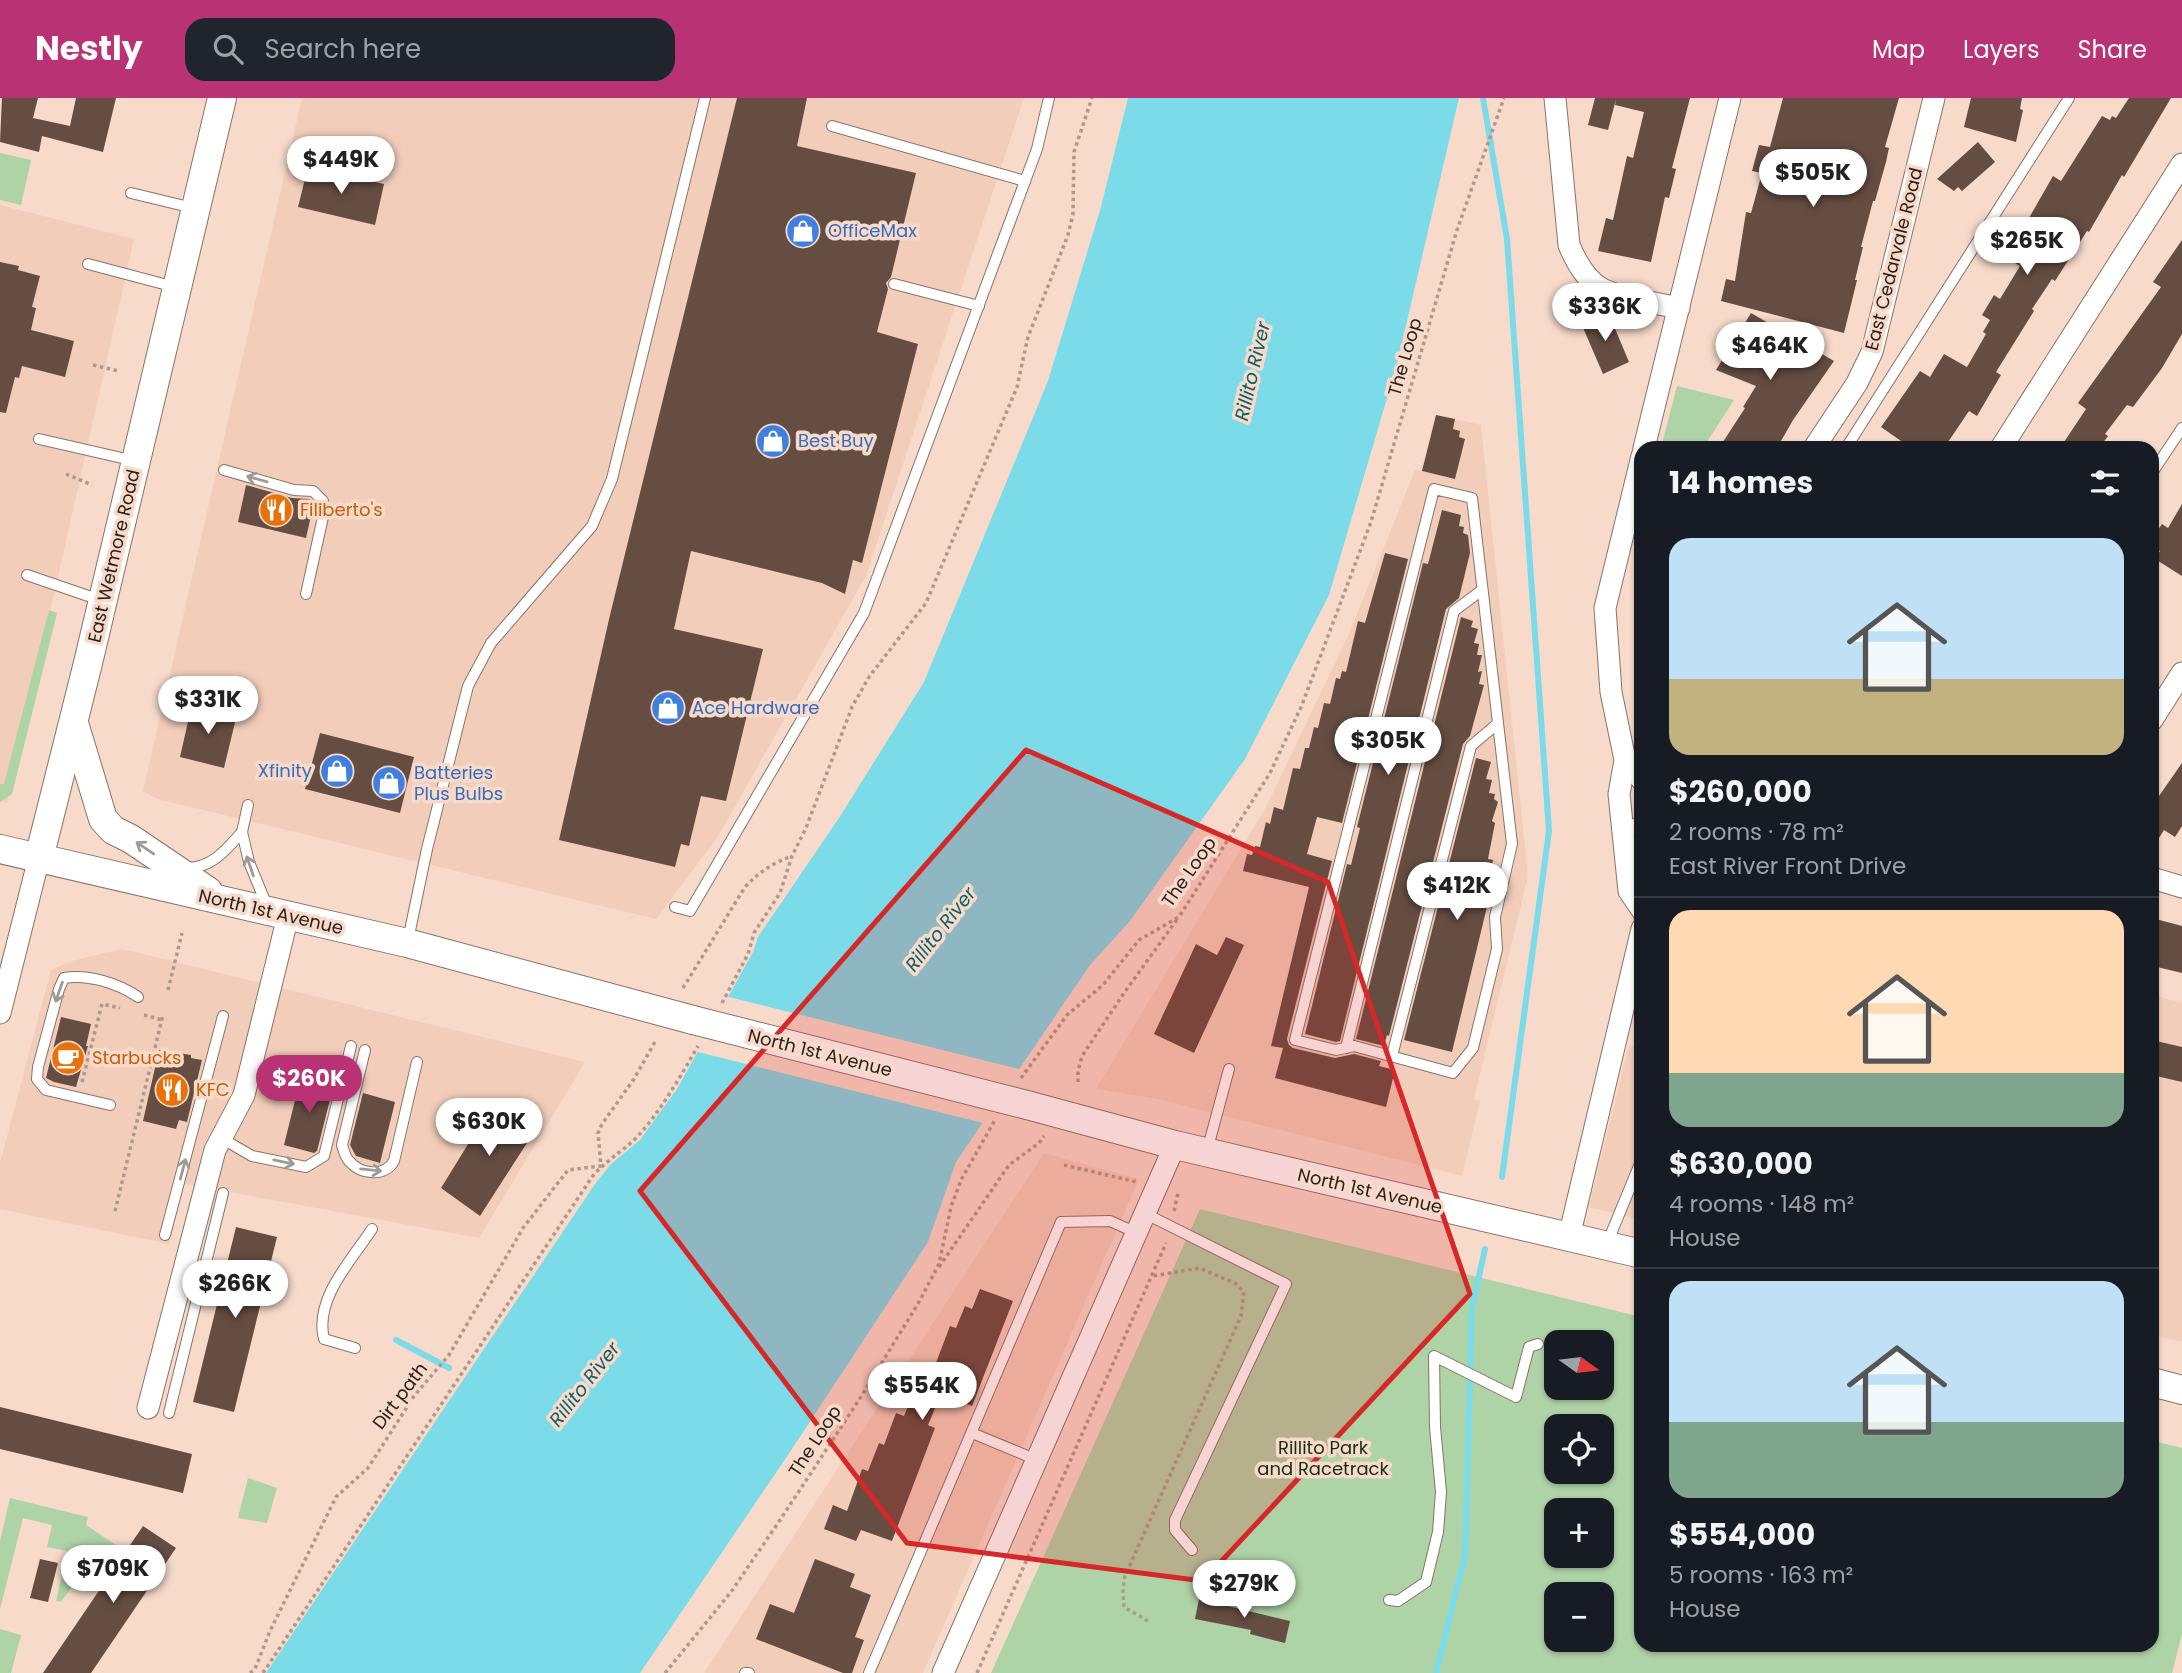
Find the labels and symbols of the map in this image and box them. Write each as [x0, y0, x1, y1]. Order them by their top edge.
pin: $449K [292, 136, 390, 196]
pin: $505K [1764, 150, 1862, 209]
street label: East Cedarvale Road [1859, 165, 1928, 353]
shop icon: OfficeMax [784, 212, 822, 250]
place label: OfficeMax [828, 218, 917, 243]
pin: $265K [1978, 218, 2076, 277]
pin: $336K [1556, 284, 1654, 343]
street label: The Loop [1381, 315, 1428, 399]
water label: Rillito River [1228, 318, 1277, 423]
pin: $464K [1721, 322, 1819, 382]
shop icon: Best Buy [754, 422, 792, 460]
place label: Best Buy [798, 428, 874, 453]
street label: East Wetmore Road [81, 467, 146, 645]
one-way arrow [246, 472, 268, 485]
restaurant icon: Filiberto's [257, 491, 295, 529]
place label: Filiberto's [300, 497, 383, 522]
pin: $331K [159, 676, 257, 736]
shop icon: Ace Hardware [649, 689, 687, 727]
place label: Ace Hardware [692, 695, 819, 720]
pin: $305K [1339, 718, 1437, 777]
shop icon: Xfinity [318, 752, 356, 790]
place label: Xfinity [258, 758, 312, 783]
place label: Batteries Plus Bulbs [414, 760, 503, 806]
shop icon: Batteries Plus Bulbs [370, 764, 408, 802]
street label: The Loop [1155, 832, 1222, 912]
one-way arrow [135, 841, 155, 855]
one-way arrow [243, 855, 255, 877]
pin: $412K [1408, 862, 1506, 922]
water label: Rillito River [899, 881, 983, 977]
street label: North 1st Avenue [196, 883, 346, 940]
one-way arrow [52, 981, 64, 1003]
street label: North 1st Avenue [745, 1022, 895, 1083]
cafe icon: Starbucks [49, 1039, 87, 1077]
place label: Starbucks [92, 1045, 181, 1070]
pin: $260K [260, 1056, 358, 1115]
restaurant icon: KFC [153, 1071, 191, 1109]
place label: KFC [196, 1077, 230, 1102]
pin: $630K [440, 1098, 538, 1158]
one-way arrow [272, 1156, 295, 1170]
one-way arrow [177, 1158, 190, 1180]
street label: North 1st Avenue [1295, 1162, 1445, 1219]
one-way arrow [359, 1164, 382, 1177]
pin: $266K [186, 1260, 284, 1320]
north arrow [1544, 1330, 1614, 1400]
water label: Rillito River [543, 1336, 627, 1432]
street label: Dirt path [366, 1357, 433, 1434]
pin: $554K [873, 1362, 971, 1422]
street label: The Loop [782, 1400, 847, 1481]
park label: Rillito Park and Racetrack [1257, 1435, 1389, 1481]
pin: $709K [64, 1546, 162, 1605]
pin: $279K [1195, 1560, 1293, 1620]

